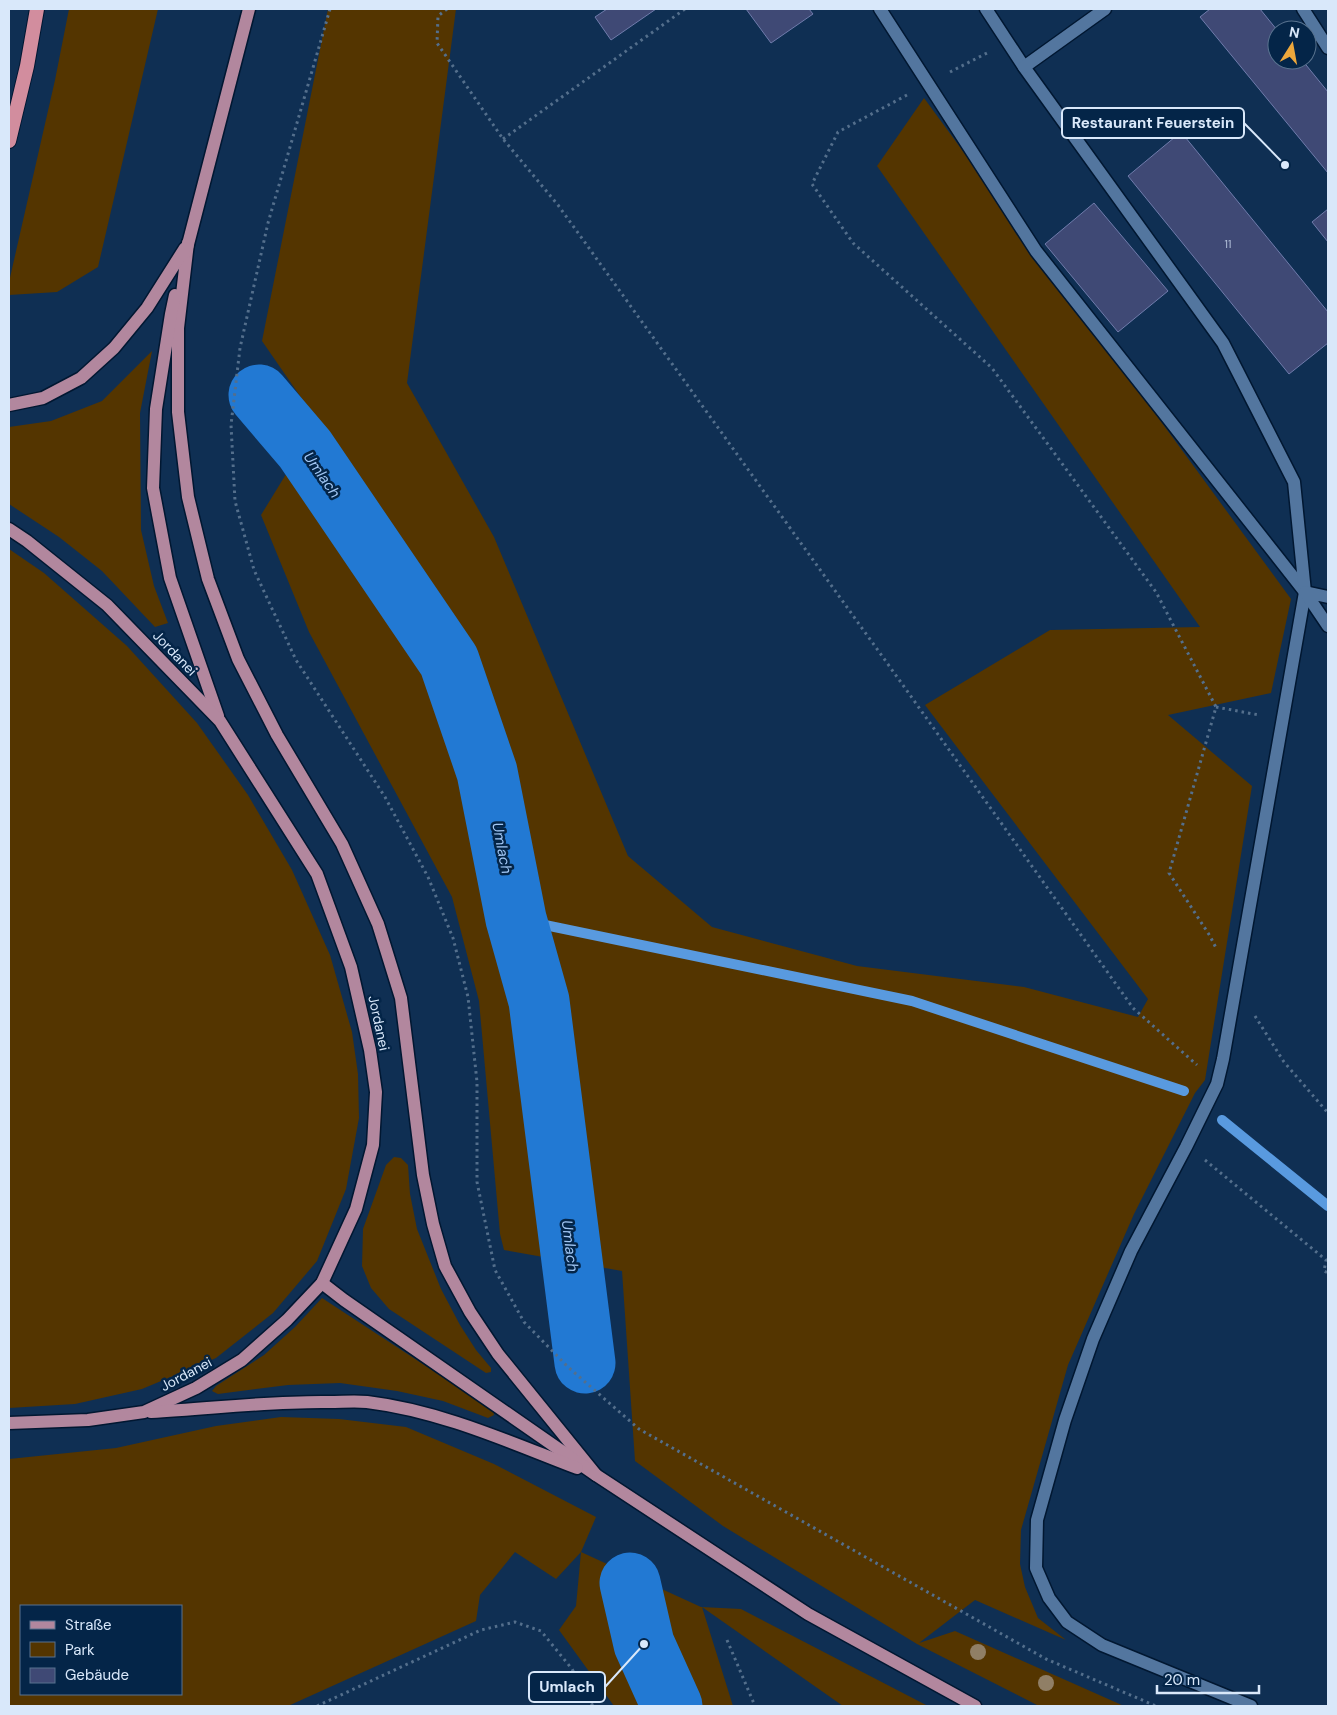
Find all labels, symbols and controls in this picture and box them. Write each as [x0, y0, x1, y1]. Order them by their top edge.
north arrow [1267, 20, 1317, 70]
text: N [1288, 22, 1301, 42]
callout: Restaurant Feuerstein [1062, 108, 1244, 138]
text: Restaurant Feuerstein [1072, 113, 1234, 133]
house number: 11 [1225, 237, 1231, 251]
water label: Umlach [299, 448, 345, 502]
street label: Jordanei [149, 627, 201, 679]
water label: Umlach [487, 821, 517, 876]
street label: Jordanei [364, 994, 394, 1052]
water label: Umlach [557, 1219, 583, 1273]
street label: Jordanei [157, 1353, 215, 1395]
legend [20, 1605, 182, 1695]
text: Straße [65, 1615, 112, 1635]
text: Park [65, 1640, 95, 1660]
scale bar [1157, 1662, 1260, 1694]
text: Gebäude [65, 1665, 129, 1685]
text: 20 m [1164, 1670, 1200, 1690]
callout: Umlach [529, 1672, 605, 1702]
text: Umlach [539, 1677, 595, 1697]

